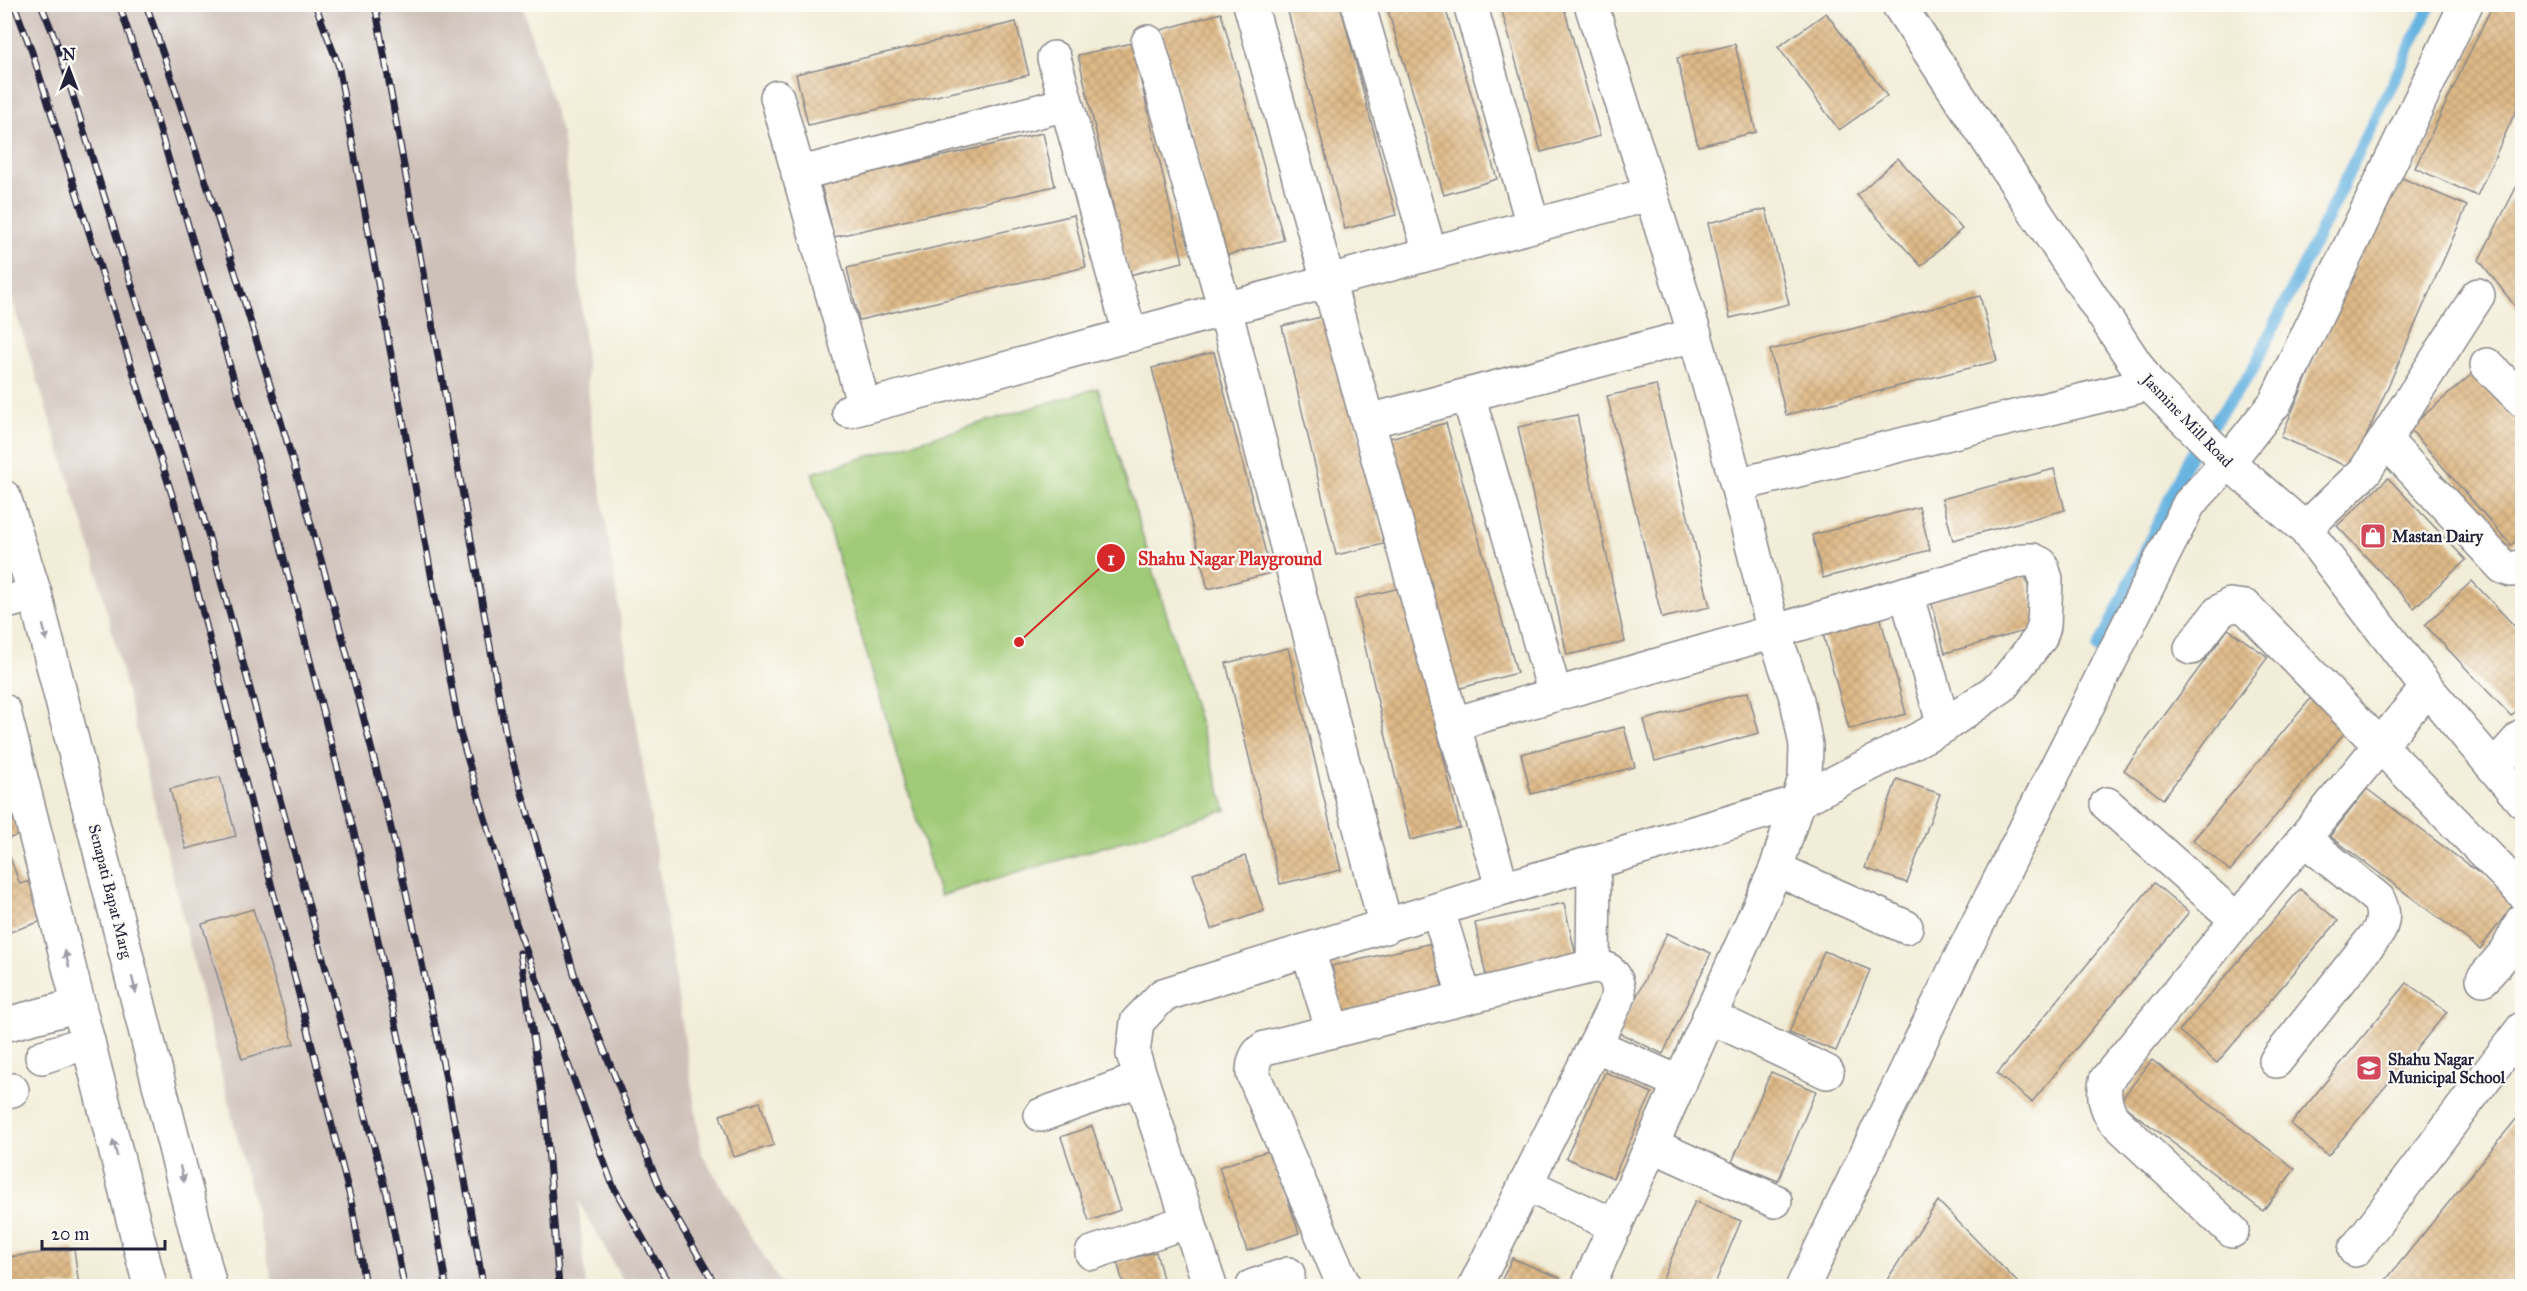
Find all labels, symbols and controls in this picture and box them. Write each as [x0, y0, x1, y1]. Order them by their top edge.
north arrow [39, 39, 99, 99]
text: N [62, 45, 76, 64]
street label: Jasmine Mill Road [2136, 368, 2237, 472]
shop icon: Mastan Dairy [2358, 521, 2388, 551]
place label: Mastan Dairy [2392, 527, 2484, 547]
callout: Shahu Nagar Playground [1096, 540, 1334, 576]
text: 1 [1107, 548, 1115, 570]
text: Shahu Nagar Playground [1138, 548, 1323, 571]
one-way arrow [41, 624, 51, 642]
street label: Senapati Bapat Marg [84, 822, 136, 961]
one-way arrow [62, 950, 71, 968]
one-way arrow [130, 976, 140, 994]
place label: Shahu Nagar Municipal School [2388, 1050, 2506, 1088]
school or university icon: Shahu Nagar Municipal School [2354, 1053, 2384, 1083]
one-way arrow [110, 1139, 119, 1157]
one-way arrow [178, 1165, 187, 1183]
scale bar [42, 1213, 165, 1251]
text: 20 m [51, 1223, 89, 1245]

